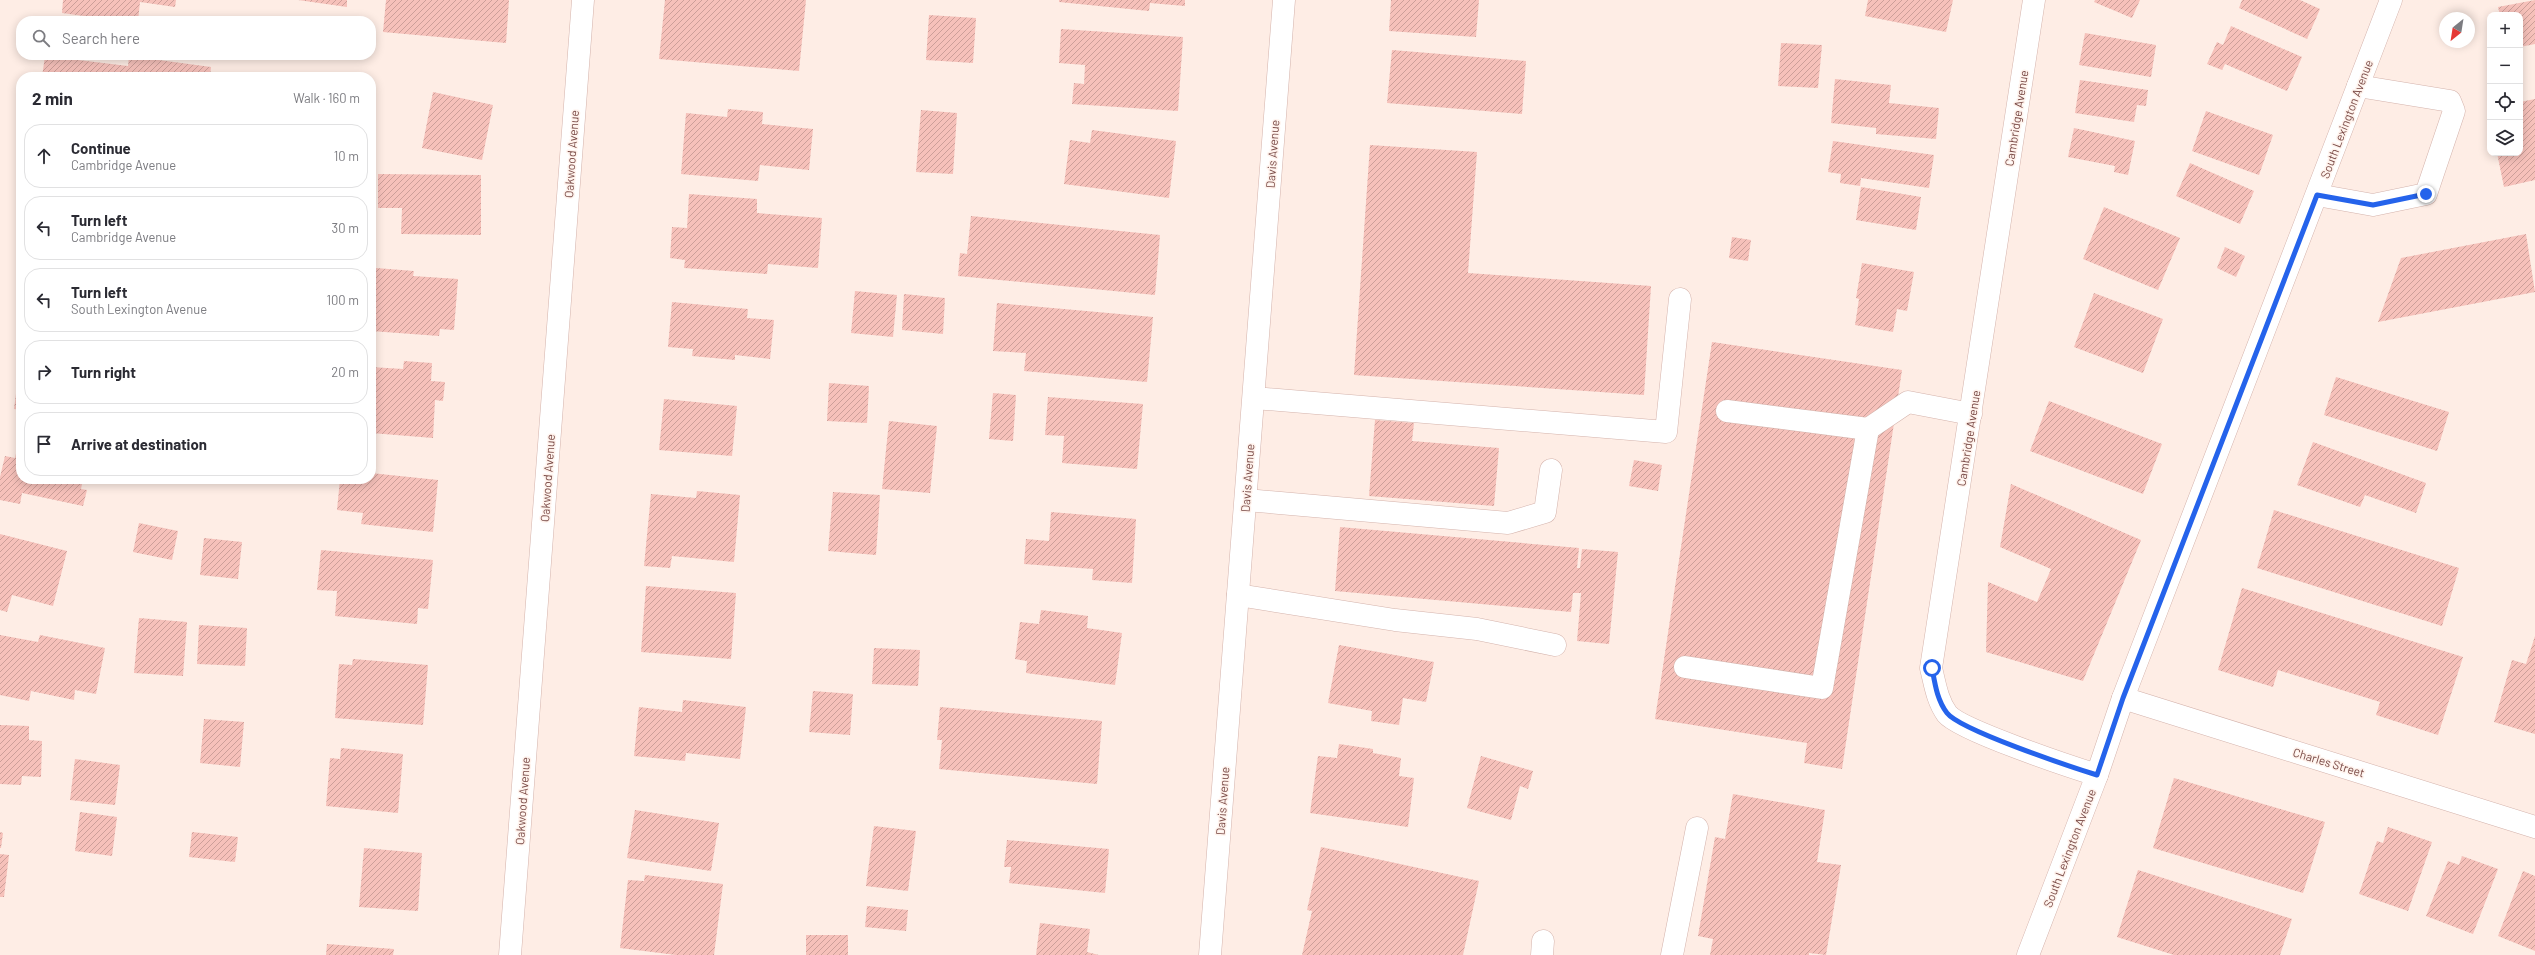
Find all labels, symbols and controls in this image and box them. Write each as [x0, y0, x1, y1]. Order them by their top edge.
north arrow [2439, 12, 2475, 48]
map controls [2487, 12, 2523, 156]
button: + [2487, 12, 2523, 48]
search box [16, 16, 376, 60]
icon: search [30, 27, 52, 49]
text: Search here [62, 29, 140, 47]
button: − [2487, 48, 2523, 84]
street label: South Lexington Avenue [2317, 58, 2375, 180]
street label: Cambridge Avenue [2001, 69, 2031, 167]
button: locate [2487, 84, 2523, 120]
text: 2 min [32, 88, 73, 108]
text: Walk · 160 m [293, 90, 360, 106]
street label: Oakwood Avenue [561, 110, 581, 198]
street label: Davis Avenue [1263, 119, 1281, 189]
button: layers [2487, 120, 2523, 156]
text: Continue [71, 139, 131, 157]
icon: ahead [33, 145, 55, 167]
text: 10 m [334, 148, 359, 164]
text: Cambridge Avenue [71, 157, 176, 173]
route end [2417, 185, 2435, 203]
text: Turn left [71, 211, 127, 229]
icon: left [33, 217, 55, 239]
text: 30 m [332, 220, 359, 236]
text: Cambridge Avenue [71, 229, 176, 245]
text: Turn left [71, 283, 127, 301]
icon: left [33, 289, 55, 311]
text: 100 m [326, 292, 359, 308]
text: South Lexington Avenue [71, 301, 207, 317]
icon: right [33, 361, 55, 383]
text: Turn right [71, 363, 136, 381]
text: 20 m [331, 364, 359, 380]
street label: Cambridge Avenue [1953, 389, 1983, 487]
icon: arrive [33, 433, 55, 455]
street label: Oakwood Avenue [537, 434, 557, 522]
text: Arrive at destination [71, 435, 207, 453]
street label: Davis Avenue [1238, 443, 1256, 513]
route start [1923, 659, 1941, 677]
street label: Charles Street [2291, 744, 2367, 780]
street label: Oakwood Avenue [512, 757, 532, 845]
street label: Davis Avenue [1213, 766, 1231, 836]
street label: South Lexington Avenue [2040, 787, 2098, 909]

